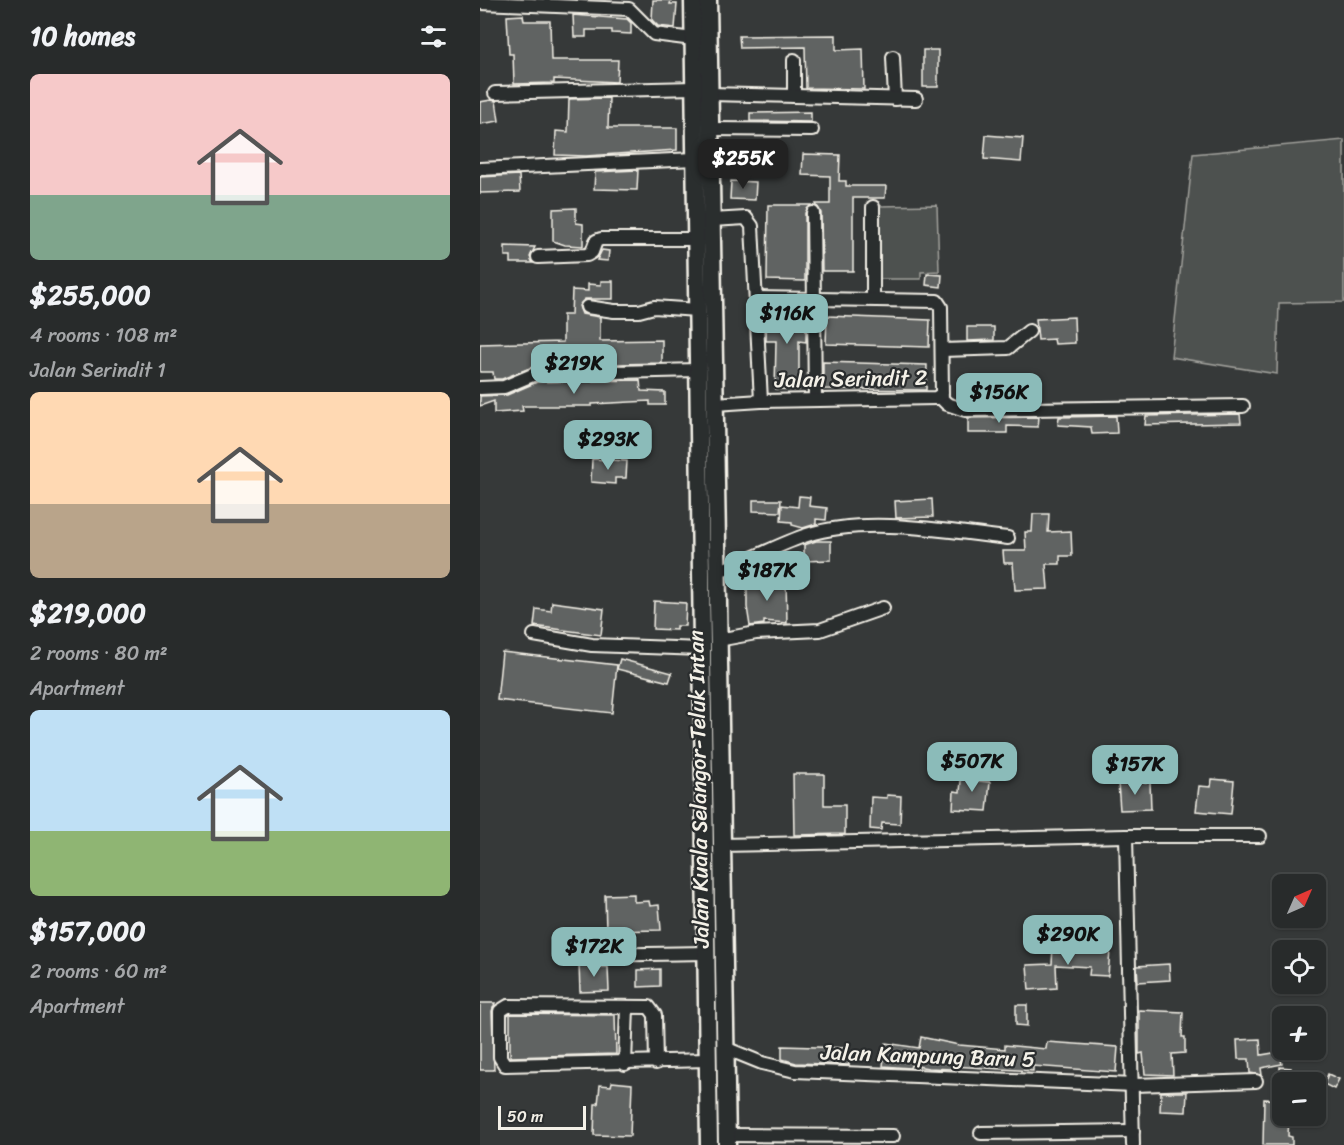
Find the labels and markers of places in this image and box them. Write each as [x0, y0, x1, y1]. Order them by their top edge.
pin: $255K [701, 139, 785, 190]
pin: $116K [745, 294, 829, 345]
pin: $219K [532, 344, 616, 395]
pin: $156K [957, 373, 1041, 424]
pin: $293K [566, 420, 650, 471]
pin: $187K [725, 551, 809, 602]
pin: $507K [930, 742, 1014, 793]
pin: $157K [1093, 745, 1177, 796]
pin: $290K [1026, 915, 1110, 966]
pin: $172K [552, 927, 636, 978]

